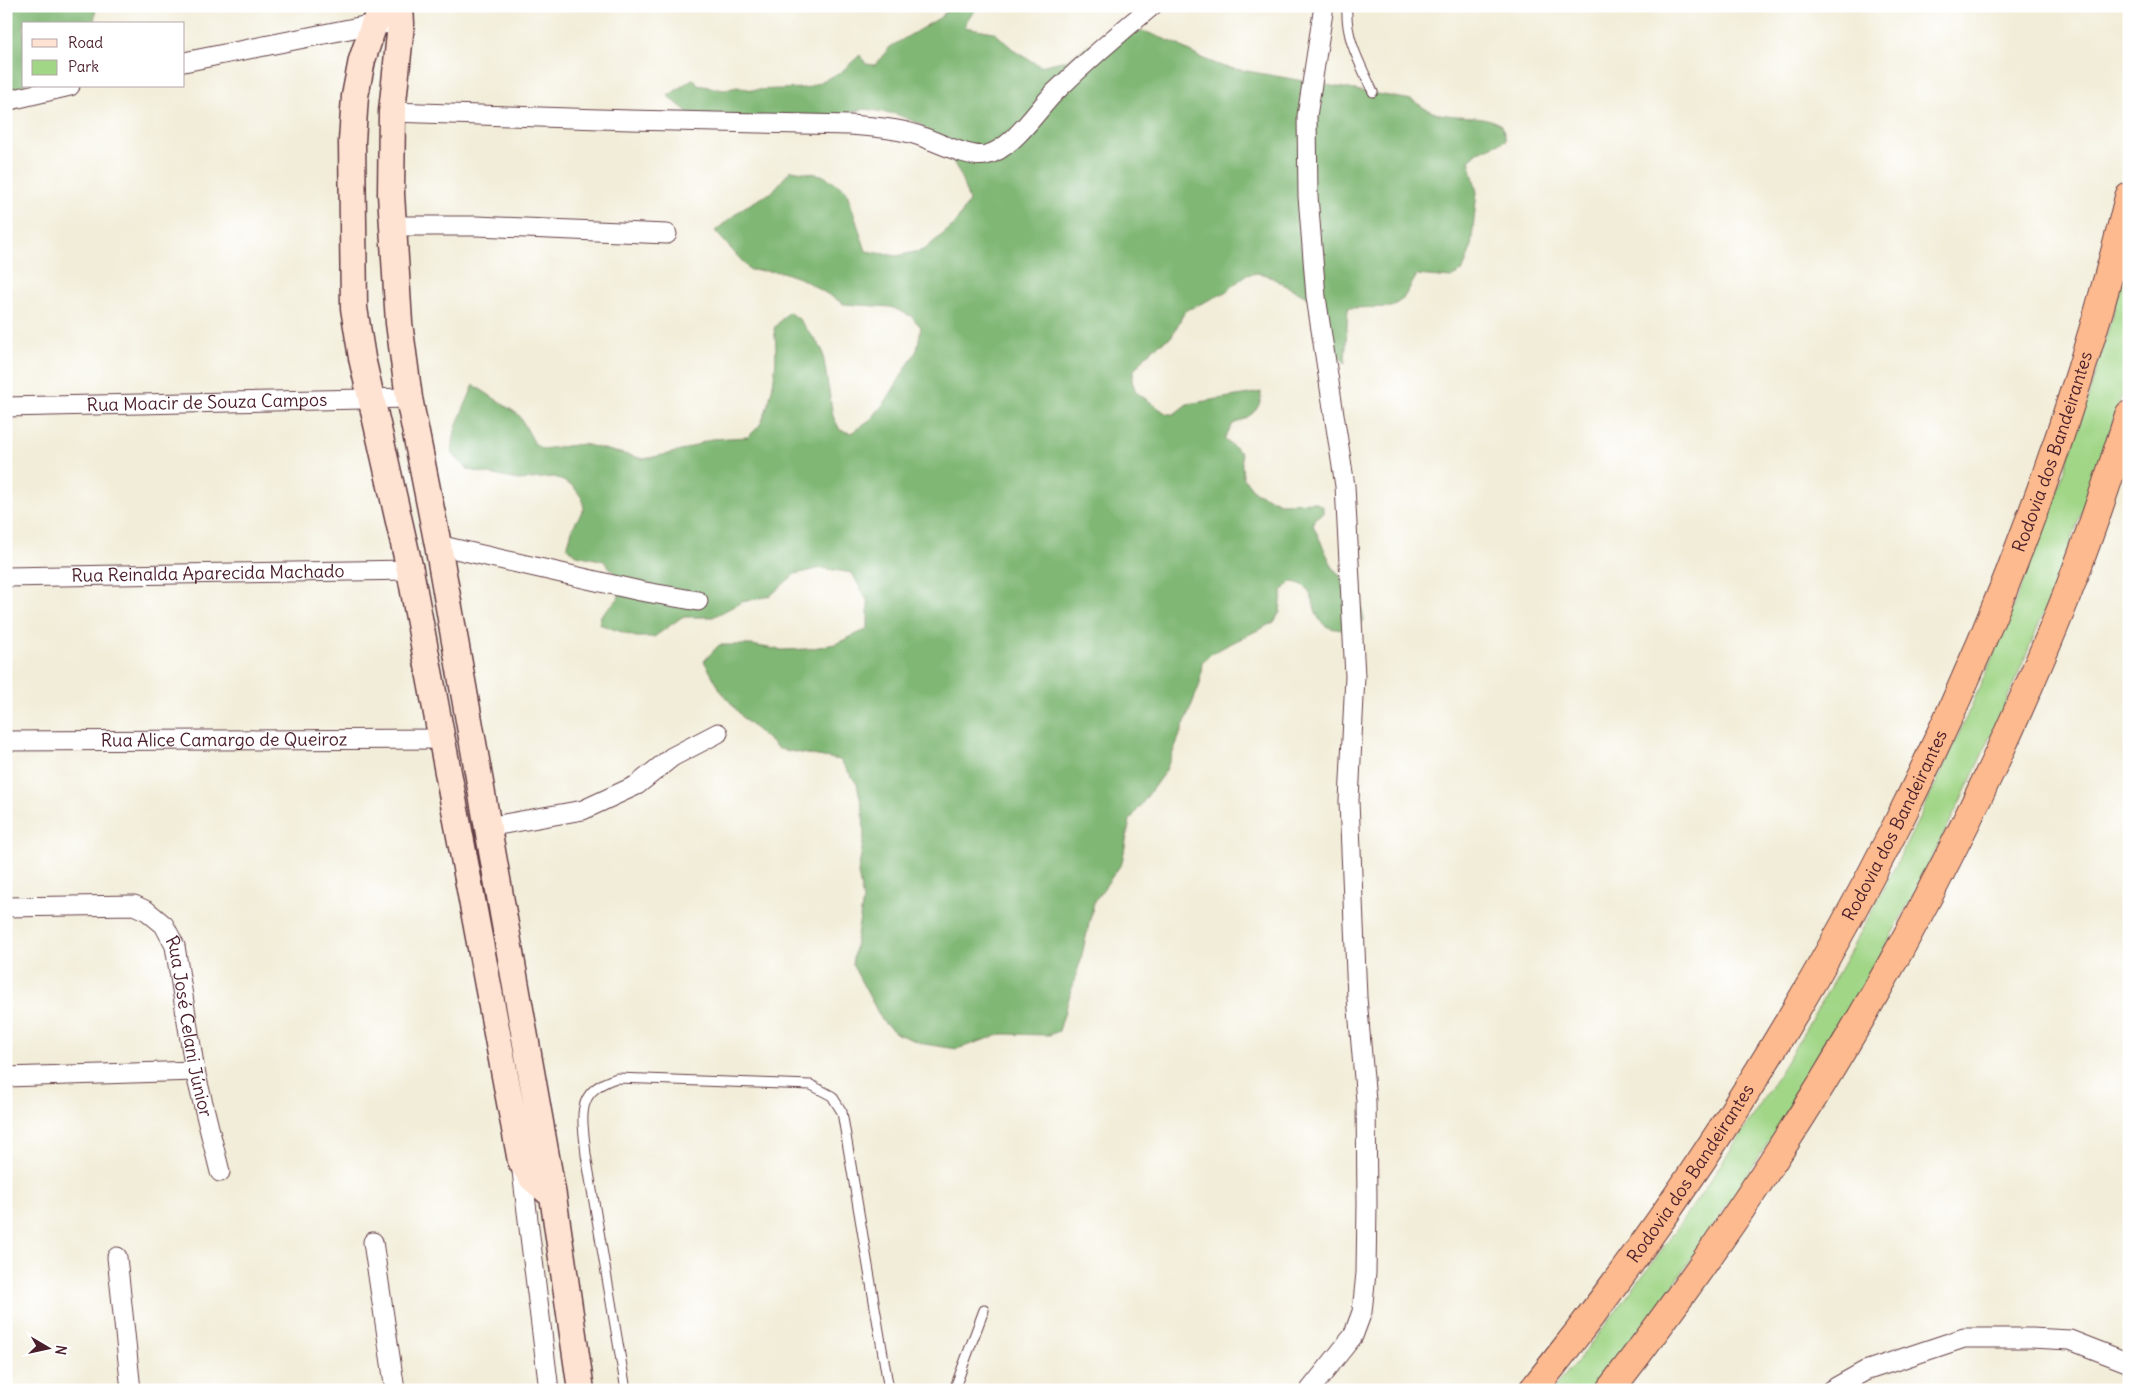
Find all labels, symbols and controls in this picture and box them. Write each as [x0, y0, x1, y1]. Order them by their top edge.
legend [22, 22, 185, 88]
text: Road [68, 33, 103, 52]
text: Park [68, 57, 99, 76]
street label: Rodovia dos Bandeirantes [2007, 348, 2097, 555]
street label: Rua Moacir de Souza Campos [86, 388, 327, 416]
street label: Rua Reinalda Aparecida Machado [71, 559, 345, 587]
street label: Rodovia dos Bandeirantes [1837, 726, 1952, 925]
street label: Rua Alice Camargo de Queiroz [101, 727, 348, 752]
street label: Rua José Celani Júnior [161, 932, 218, 1120]
street label: Rodovia dos Bandeirantes [1622, 1080, 1759, 1267]
north arrow [22, 1324, 72, 1374]
text: N [51, 1344, 70, 1356]

